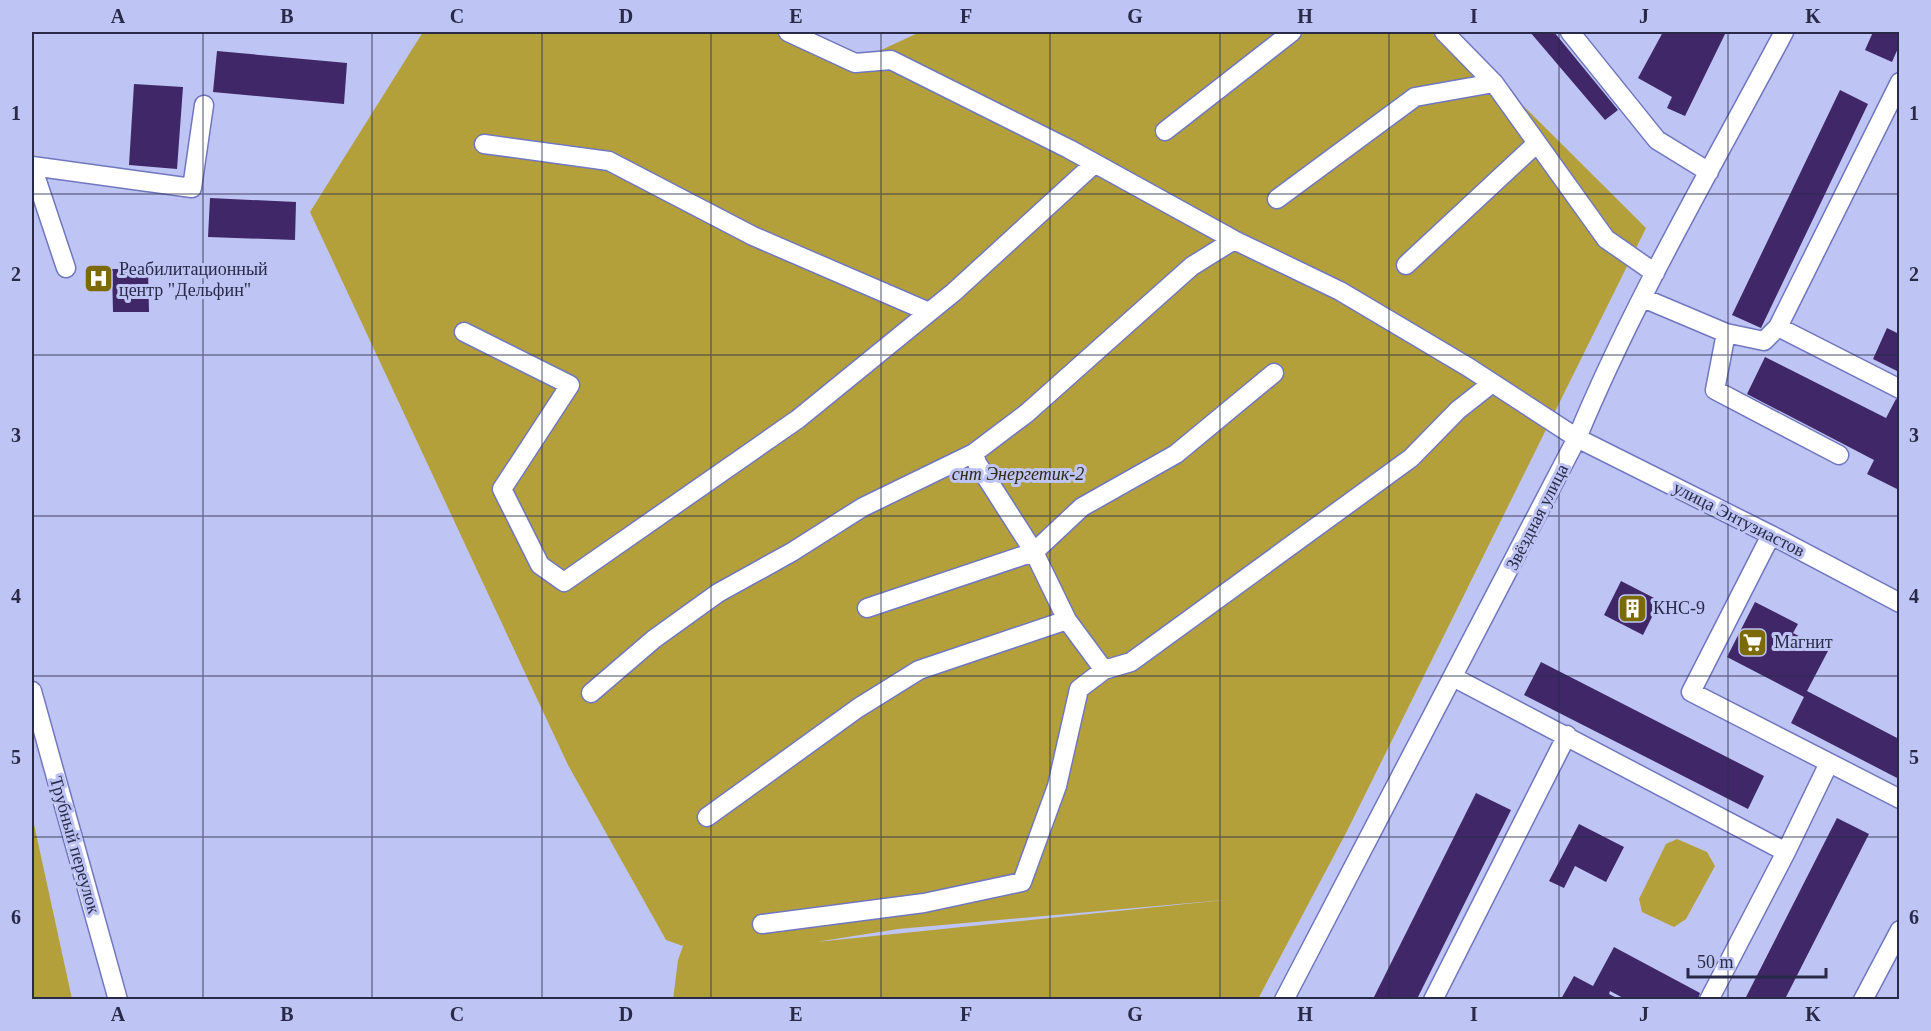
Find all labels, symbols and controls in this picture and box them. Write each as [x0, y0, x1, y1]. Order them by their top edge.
text: A [111, 5, 126, 27]
text: B [280, 5, 294, 27]
text: C [450, 5, 464, 27]
text: D [619, 5, 633, 27]
text: E [789, 5, 803, 27]
text: F [960, 5, 972, 27]
text: G [1127, 5, 1143, 27]
text: H [1297, 5, 1313, 27]
text: I [1470, 5, 1478, 27]
text: J [1639, 5, 1649, 27]
text: K [1805, 5, 1821, 27]
text: 1 [11, 102, 21, 124]
text: 1 [1909, 102, 1919, 124]
place label: Реабилитационный центр "Дельфин" [119, 259, 268, 300]
text: 2 [11, 263, 21, 285]
hospital icon: Реабилитационный центр "Дельфин" [82, 263, 114, 295]
text: 2 [1909, 263, 1919, 285]
text: 3 [11, 424, 21, 446]
text: 3 [1909, 424, 1919, 446]
street label: Звёздная улица [1502, 461, 1572, 573]
park label: снт Энергетик-2 [952, 464, 1084, 484]
street label: улица Энтузиастов [1670, 477, 1808, 561]
text: 4 [11, 585, 21, 607]
text: 4 [1909, 585, 1919, 607]
building icon: КНС-9 [1616, 592, 1648, 624]
place label: КНС-9 [1653, 598, 1705, 618]
supermarket icon: Магнит [1737, 626, 1769, 658]
place label: Магнит [1774, 632, 1833, 652]
text: 5 [11, 746, 21, 768]
text: 5 [1909, 746, 1919, 768]
street label: Трубный переулок [46, 774, 104, 916]
text: 6 [11, 906, 21, 928]
text: 6 [1909, 906, 1919, 928]
scale bar [1688, 941, 1826, 979]
text: 50 m [1697, 952, 1734, 972]
text: A [111, 1003, 126, 1025]
text: B [280, 1003, 294, 1025]
text: C [450, 1003, 464, 1025]
text: D [619, 1003, 633, 1025]
text: E [789, 1003, 803, 1025]
text: F [960, 1003, 972, 1025]
text: G [1127, 1003, 1143, 1025]
text: H [1297, 1003, 1313, 1025]
text: I [1470, 1003, 1478, 1025]
text: J [1639, 1003, 1649, 1025]
text: K [1805, 1003, 1821, 1025]

